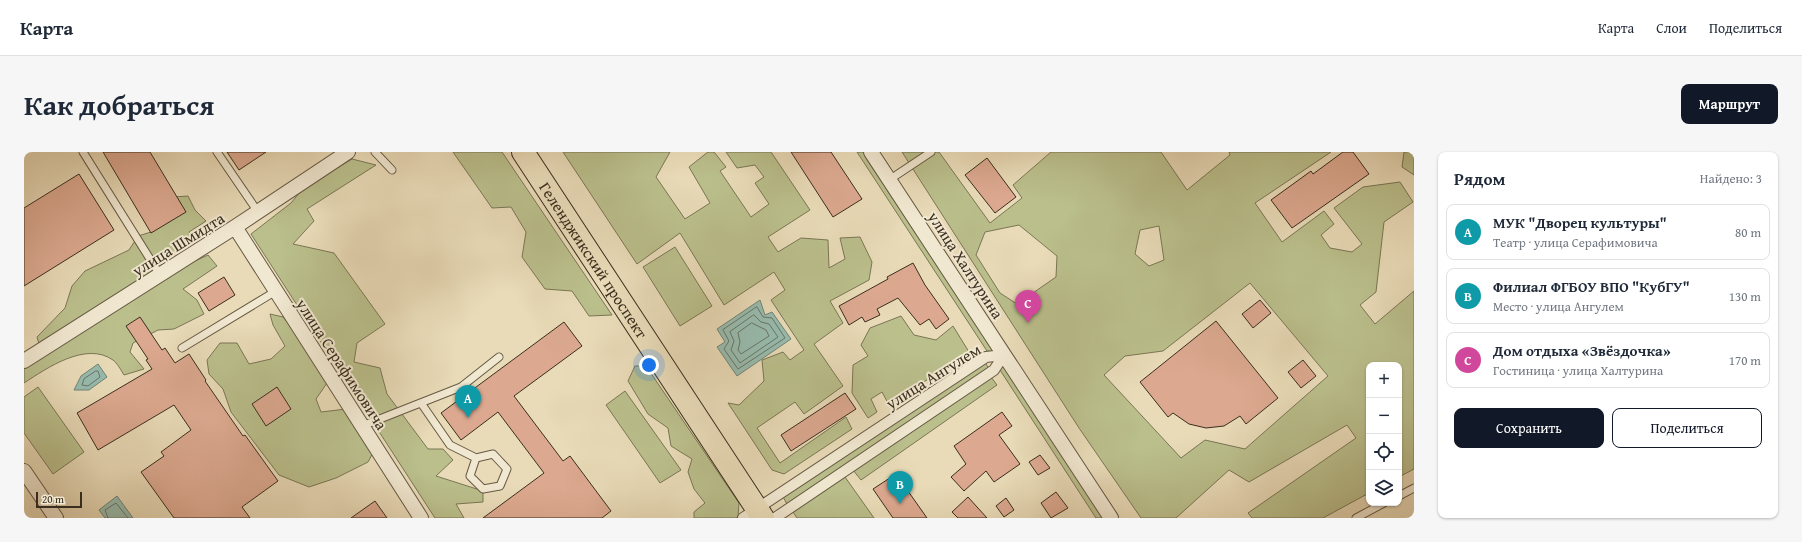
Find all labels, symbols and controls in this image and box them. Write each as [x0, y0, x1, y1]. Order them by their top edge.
text: Карта [20, 14, 73, 42]
text: Карта [1598, 18, 1634, 38]
text: Слои [1656, 18, 1687, 38]
text: Поделиться [1709, 18, 1782, 38]
text: Как добраться [24, 84, 214, 125]
button: Маршрут [1681, 84, 1778, 124]
text: Рядом [1454, 166, 1505, 191]
text: Найдено: 3 [1700, 169, 1762, 188]
street label: Геленджикский проспект [534, 177, 654, 343]
street label: улица Шмидта [126, 206, 229, 283]
street label: улица Халтурина [922, 206, 1010, 324]
text: МУК "Дворец культуры" [1493, 212, 1667, 233]
text: A [1464, 223, 1472, 242]
text: 80 m [1735, 223, 1761, 242]
text: Театр · улица Серафимовича [1493, 233, 1658, 252]
text: Филиал ФГБОУ ВПО "КубГУ" [1493, 276, 1690, 297]
text: B [1464, 287, 1472, 306]
text: 130 m [1729, 287, 1761, 306]
pin: C [1015, 290, 1041, 323]
street label: улица Серафимовича [290, 293, 394, 435]
text: Место · улица Ангулем [1493, 297, 1624, 316]
street label: улица Ангулем [880, 337, 985, 415]
text: Дом отдыха «Звёздочка» [1493, 340, 1671, 361]
text: C [1464, 351, 1472, 370]
text: 170 m [1729, 351, 1761, 370]
your location [639, 355, 659, 375]
text: Гостиница · улица Халтурина [1493, 361, 1663, 380]
map controls [1366, 362, 1402, 506]
button: + [1366, 362, 1402, 398]
pin: A [455, 385, 481, 418]
button: − [1366, 398, 1402, 434]
button: Сохранить [1454, 408, 1604, 448]
button: Поделиться [1612, 408, 1762, 448]
button: locate [1366, 434, 1402, 470]
button: layers [1366, 470, 1402, 506]
pin: B [887, 471, 913, 504]
scale bar [36, 490, 82, 509]
text: 20 m [42, 491, 64, 507]

